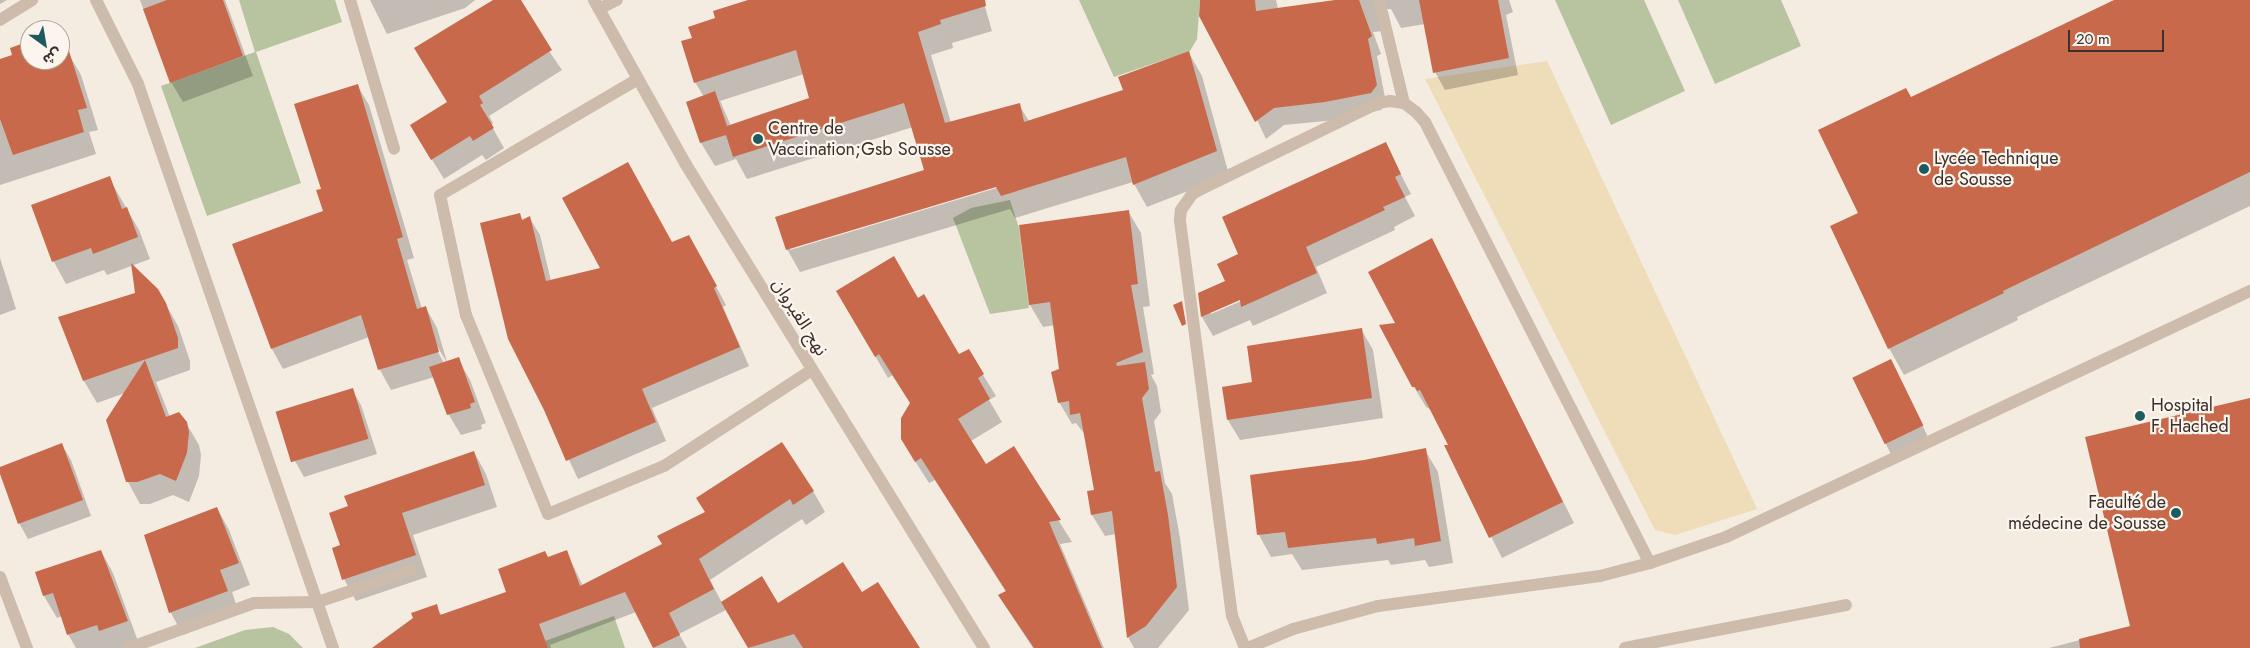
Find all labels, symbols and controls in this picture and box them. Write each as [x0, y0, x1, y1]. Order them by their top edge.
north arrow [20, 20, 70, 70]
scale bar [2070, 20, 2166, 52]
text: 20 m [2076, 28, 2110, 50]
text: ش [39, 43, 66, 70]
place label: Centre de Vaccination;Gsb Sousse [768, 118, 951, 160]
marker: Centre de Vaccination;Gsb Sousse [752, 133, 764, 145]
place label: Lycée Technique de Sousse [1934, 148, 2058, 190]
marker: Lycée Technique de Sousse [1918, 163, 1930, 175]
street label: نهج القيروان [768, 274, 832, 360]
place label: Hospital F. Hached [2151, 395, 2229, 438]
marker: Hospital F. Hached [2133, 409, 2147, 423]
place label: Faculté de médecine de Sousse [2008, 492, 2166, 534]
marker: Faculté de médecine de Sousse [2170, 507, 2182, 519]

